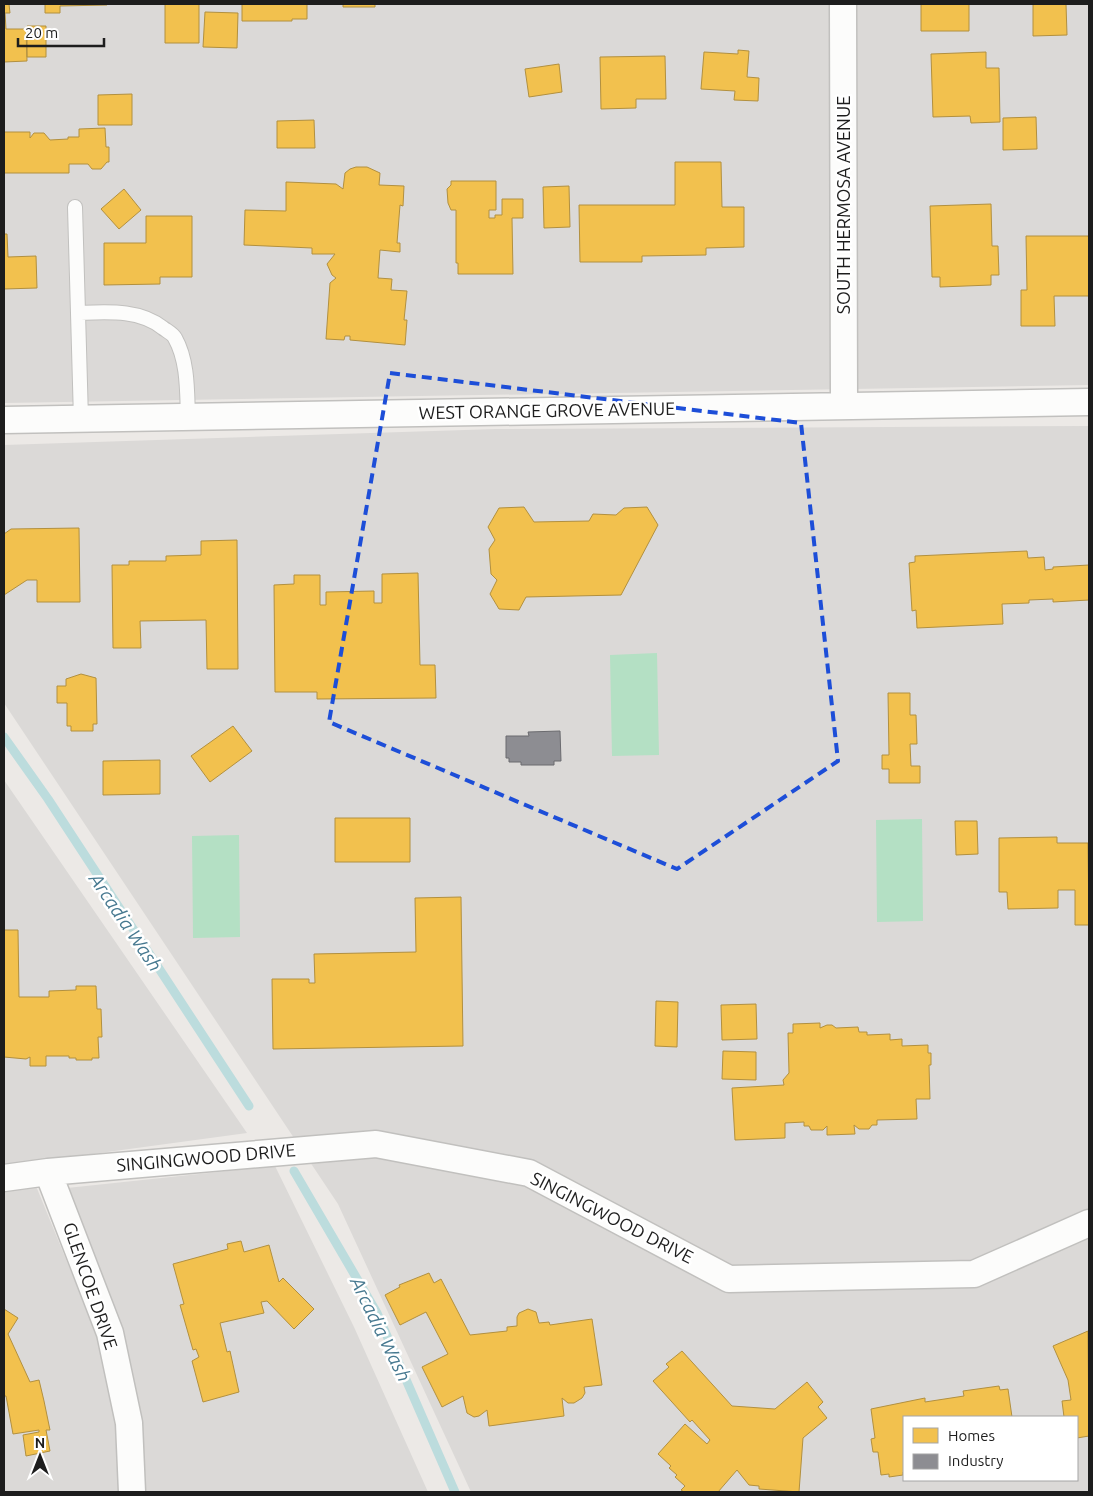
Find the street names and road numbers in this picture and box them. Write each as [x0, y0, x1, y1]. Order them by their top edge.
street label: SOUTH HERMOSA AVENUE [833, 96, 853, 314]
street label: WEST ORANGE GROVE AVENUE [418, 398, 676, 422]
street label: SINGINGWOOD DRIVE [116, 1139, 296, 1175]
street label: SINGINGWOOD DRIVE [528, 1167, 697, 1267]
street label: GLENCOE DRIVE [60, 1219, 122, 1352]

